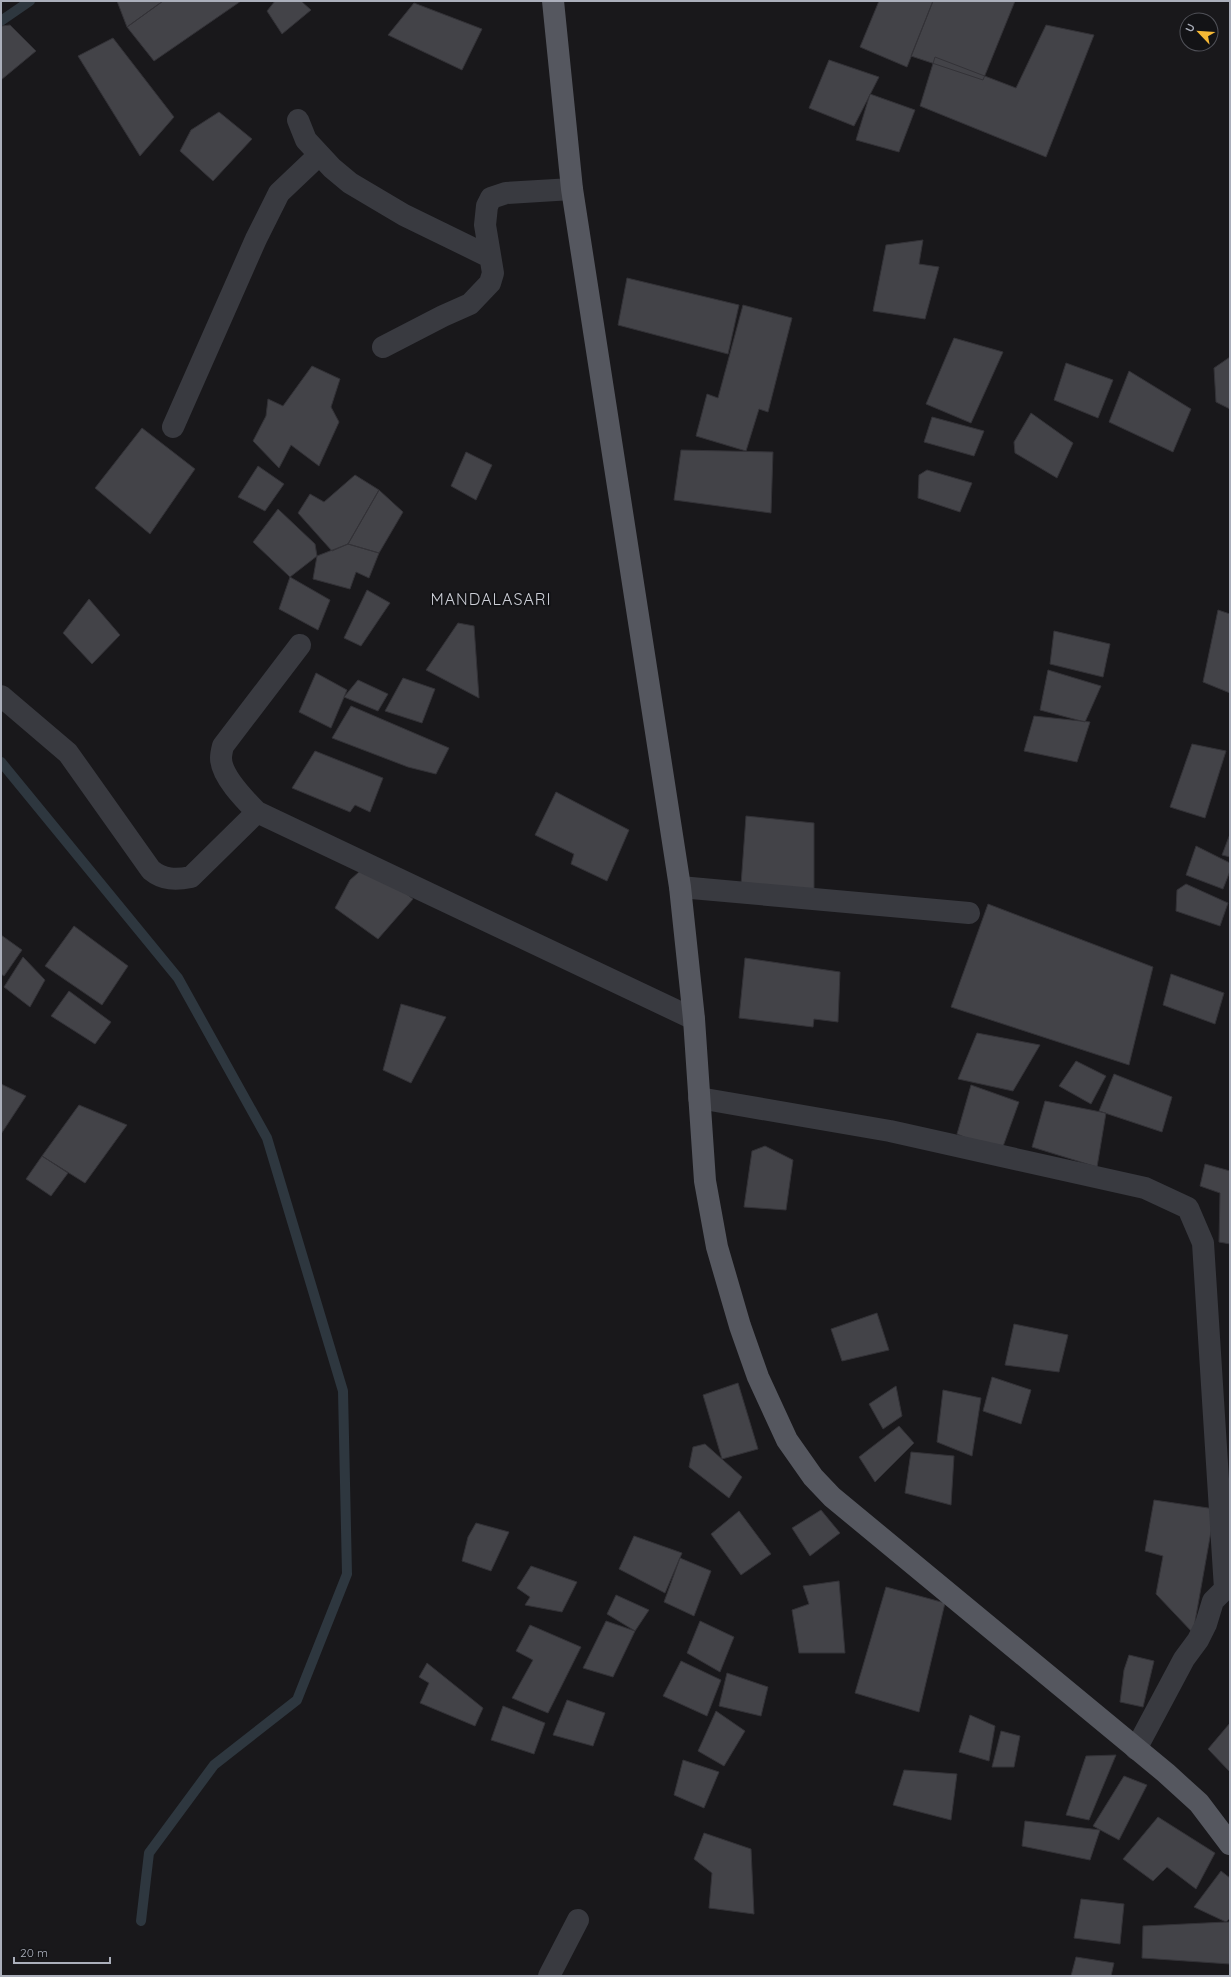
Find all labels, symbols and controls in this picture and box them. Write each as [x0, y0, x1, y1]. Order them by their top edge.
north arrow [1179, 12, 1219, 52]
text: U [1182, 21, 1198, 34]
district label: MANDALASARI [431, 589, 551, 609]
scale bar [14, 1939, 110, 1965]
text: 20 m [20, 1945, 48, 1960]

